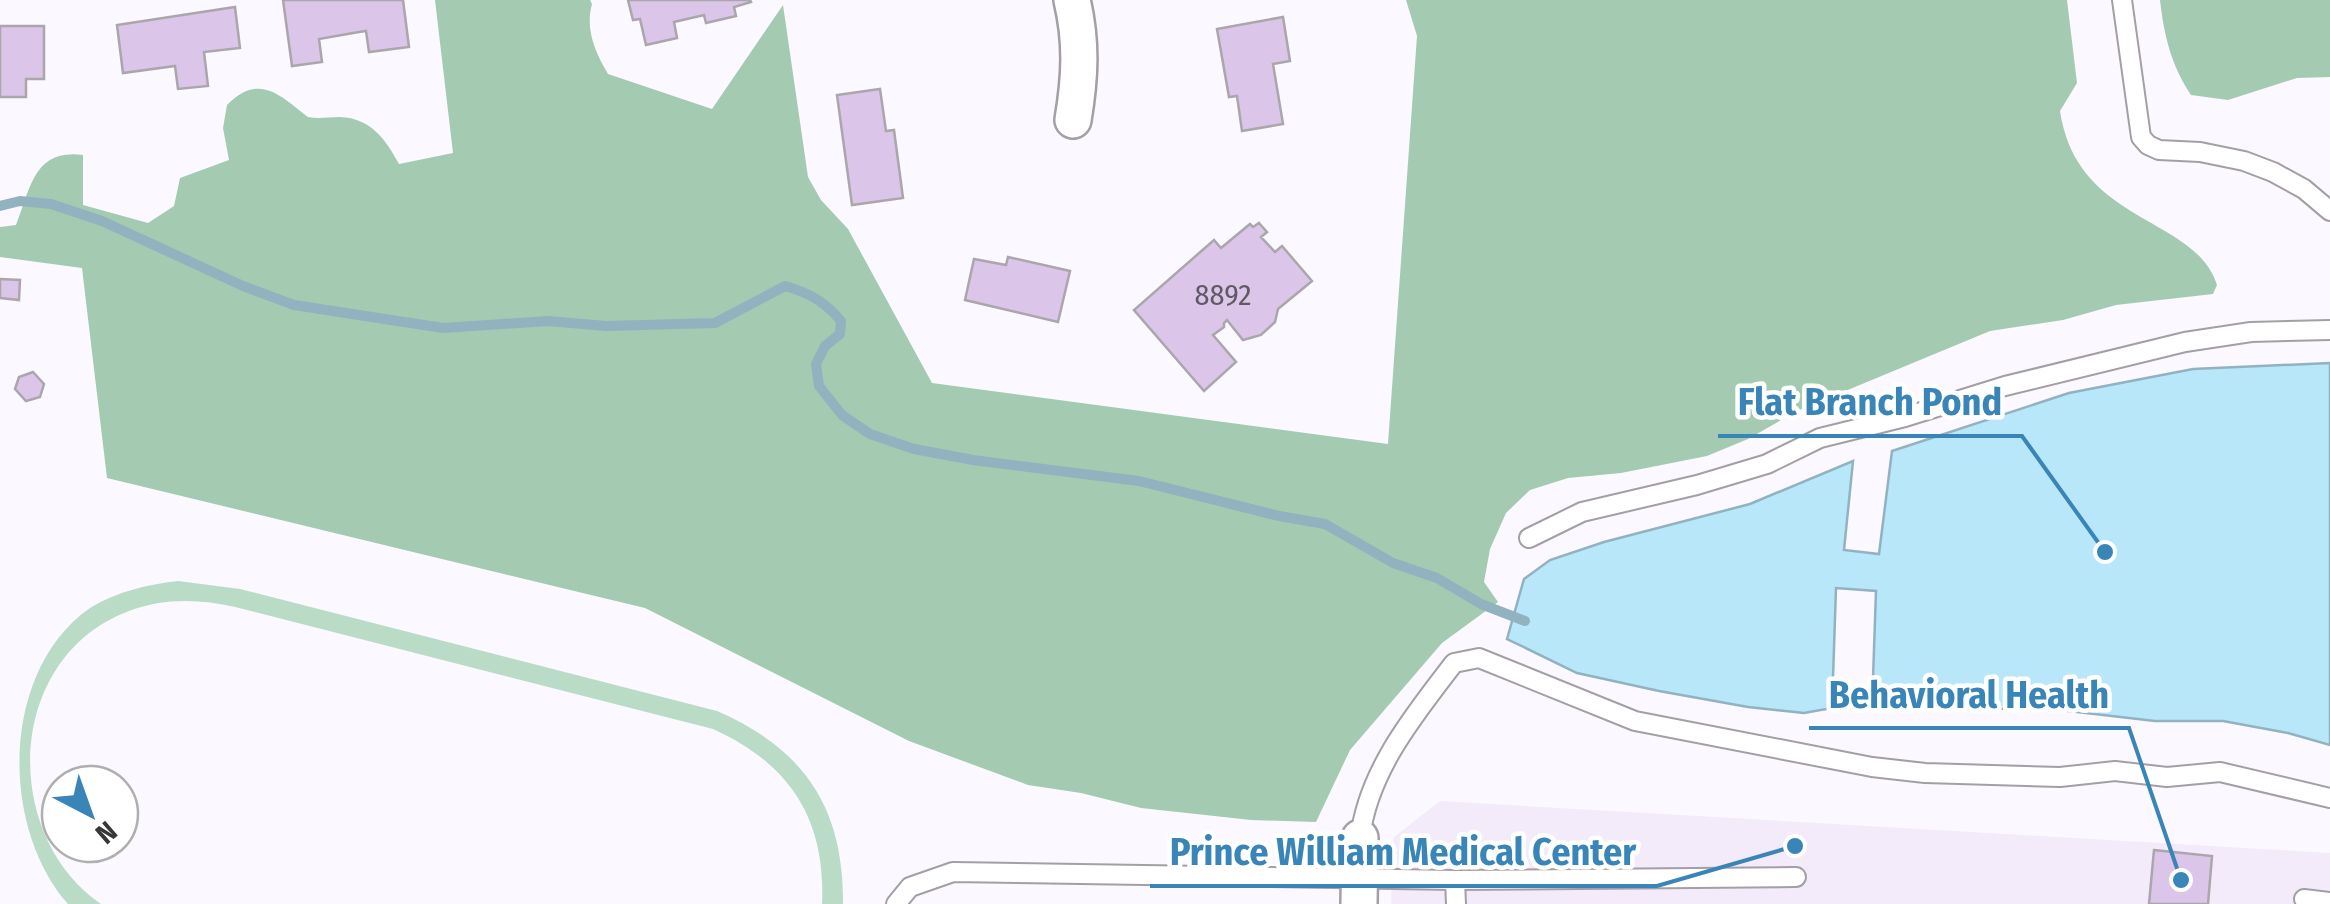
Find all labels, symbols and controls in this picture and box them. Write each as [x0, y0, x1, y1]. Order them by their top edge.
house number: 8892 [1195, 277, 1251, 313]
callout: Flat Branch Pond [1718, 368, 2022, 436]
text: Flat Branch Pond [1738, 379, 2002, 425]
callout: Behavioral Health [1809, 660, 2129, 728]
text: Behavioral Health [1829, 672, 2109, 718]
north arrow [40, 764, 140, 864]
text: N [89, 815, 123, 850]
callout: Prince William Medical Center [1150, 818, 1657, 886]
text: Prince William Medical Center [1170, 829, 1637, 875]

